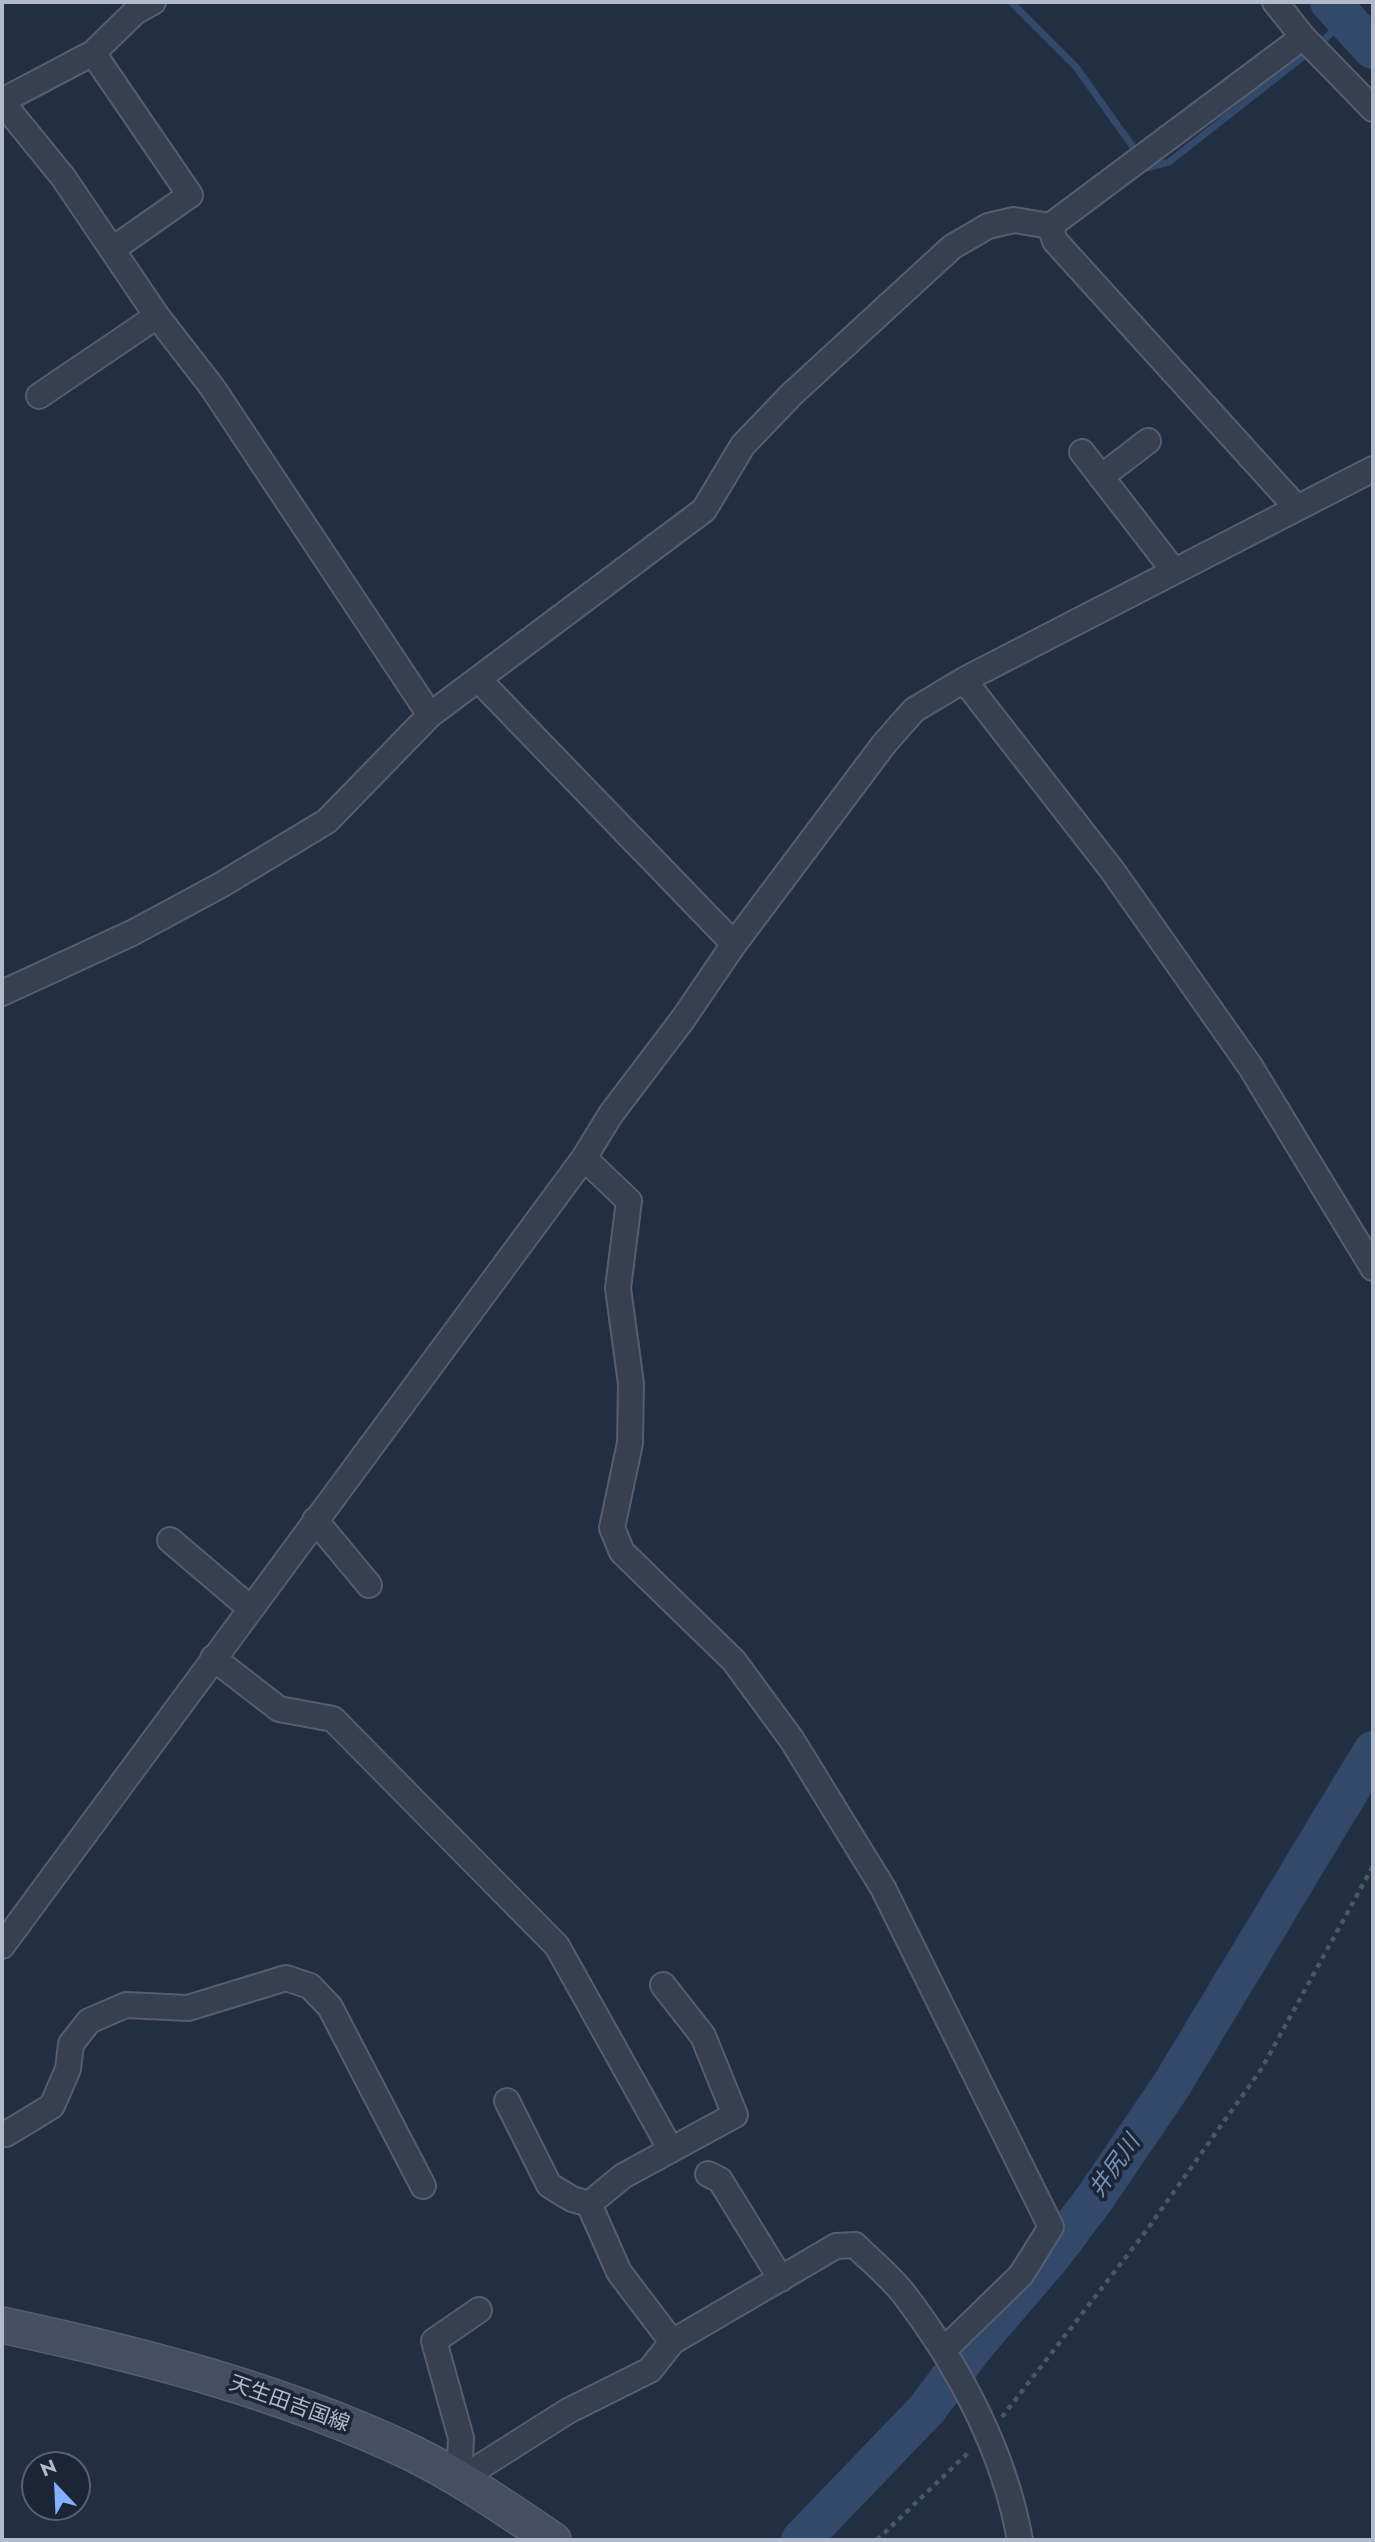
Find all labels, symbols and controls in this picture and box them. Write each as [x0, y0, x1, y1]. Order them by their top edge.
water label: 井尻川 [1085, 2131, 1147, 2203]
street label: 天生田吉国線 [225, 2372, 353, 2438]
north arrow [21, 2451, 91, 2521]
text: N [36, 2453, 61, 2483]

